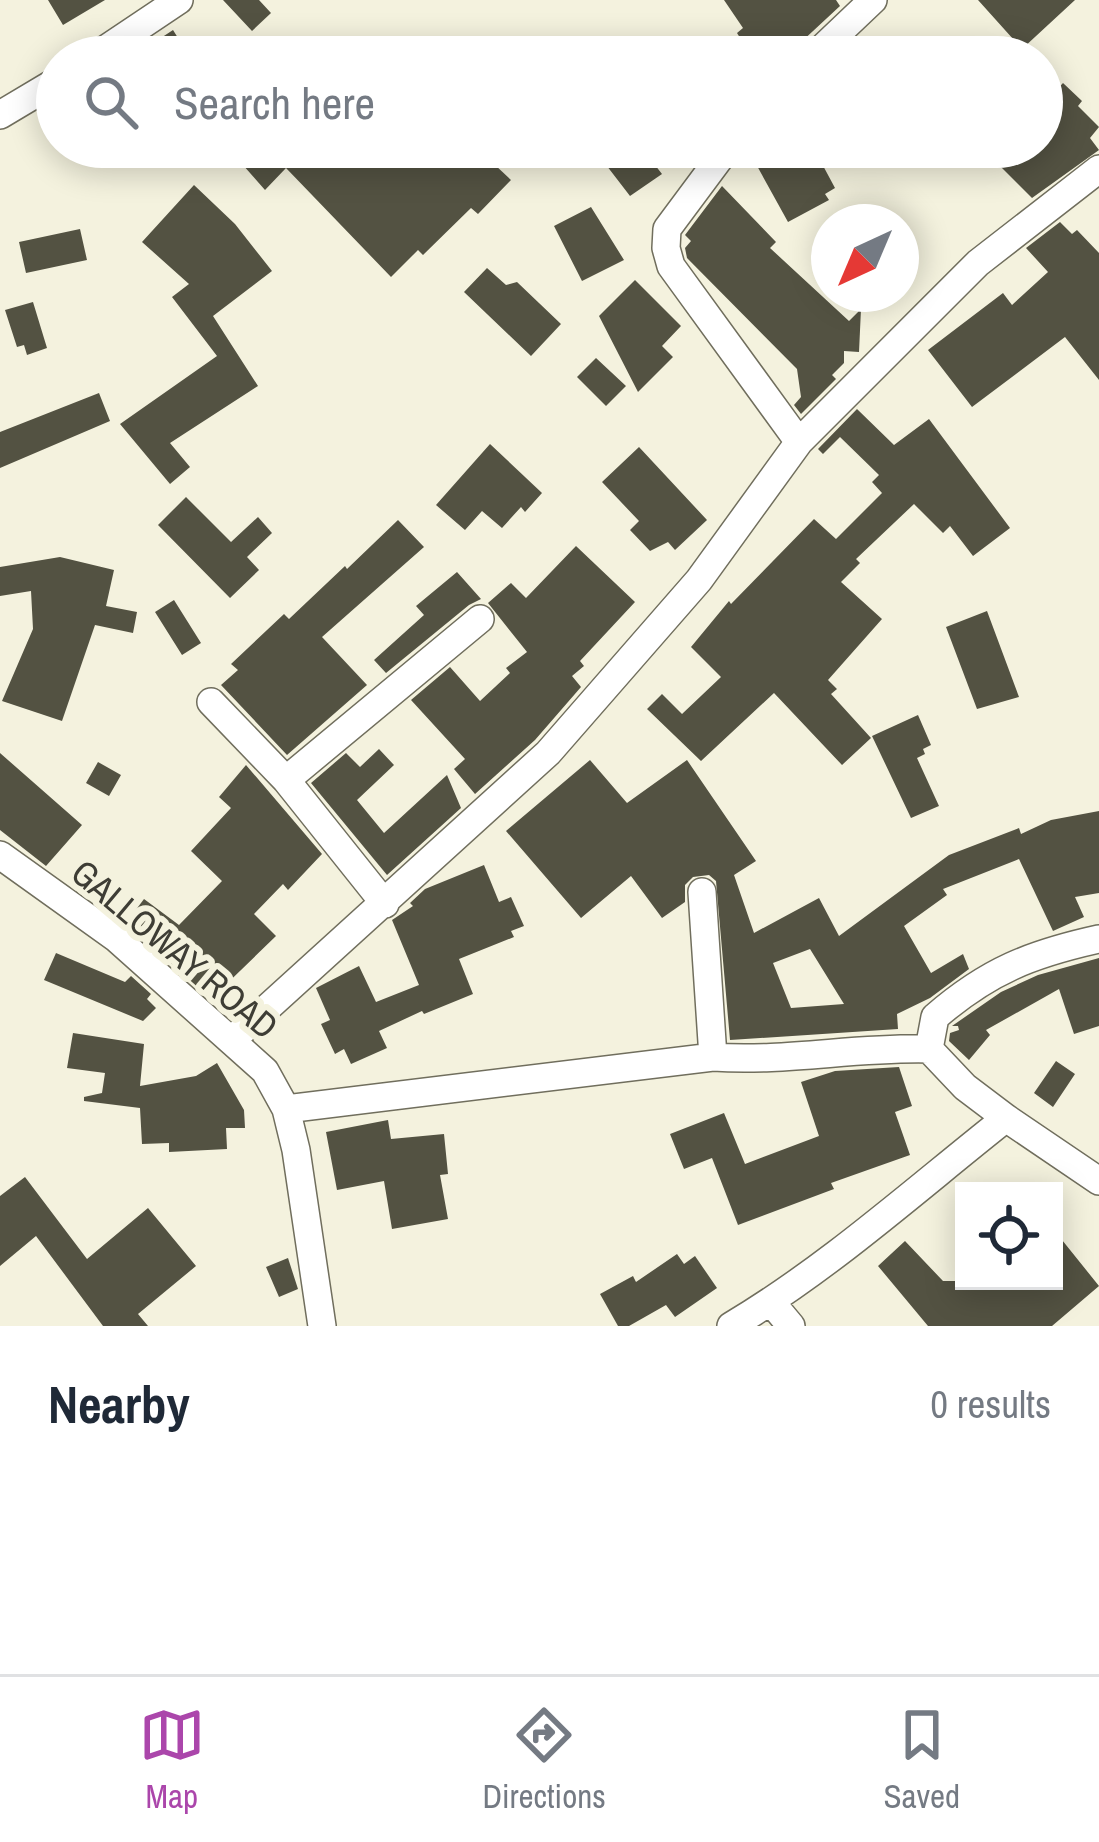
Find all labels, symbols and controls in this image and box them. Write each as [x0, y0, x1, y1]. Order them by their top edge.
search box [36, 36, 1063, 168]
icon: search [78, 69, 144, 135]
text: Search here [174, 72, 375, 133]
north arrow [811, 204, 919, 312]
street label: GALLOWAY ROAD [62, 849, 288, 1049]
map controls [955, 1182, 1063, 1290]
button: locate [955, 1182, 1063, 1290]
text: Nearby [48, 1370, 190, 1439]
text: 0 results [930, 1378, 1051, 1430]
tab: Map [139, 1702, 205, 1818]
tab: Directions [482, 1702, 606, 1818]
tab: Saved [883, 1702, 960, 1818]

